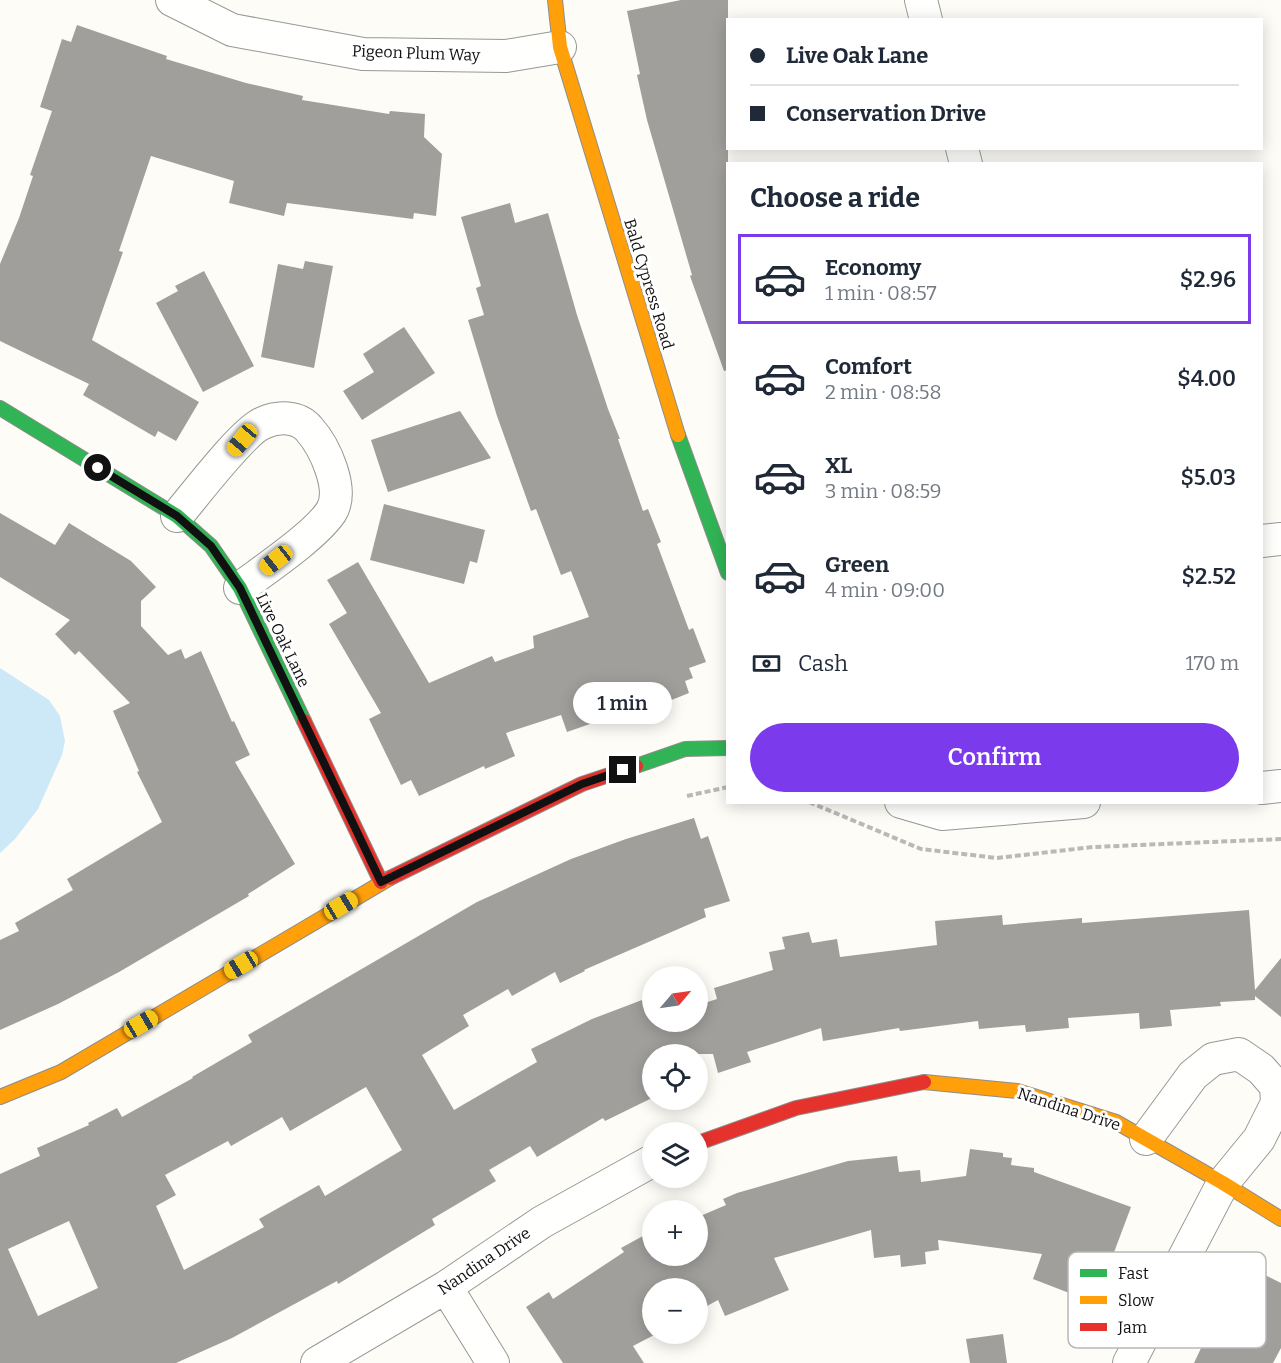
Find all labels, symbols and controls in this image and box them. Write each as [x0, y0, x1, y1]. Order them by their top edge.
street label: Pigeon Plum Way [352, 41, 481, 65]
text: Live Oak Lane [786, 42, 928, 69]
text: Conservation Drive [786, 100, 986, 127]
text: Choose a ride [750, 182, 920, 214]
street label: Bald Cypress Road [620, 216, 678, 352]
icon: car [753, 252, 807, 306]
text: Economy [825, 254, 921, 281]
text: $2.96 [1180, 266, 1236, 293]
text: 1 min · 08:57 [825, 281, 936, 305]
icon: car [753, 351, 807, 405]
text: Comfort [825, 353, 912, 380]
text: $4.00 [1177, 365, 1236, 392]
text: 2 min · 08:58 [825, 380, 942, 404]
car [224, 420, 260, 460]
icon: car [753, 450, 807, 504]
text: XL [825, 452, 852, 479]
route start [84, 454, 111, 481]
text: $5.03 [1180, 464, 1236, 491]
text: 3 min · 08:59 [825, 479, 942, 503]
car [256, 542, 296, 578]
icon: car [753, 549, 807, 603]
text: Green [825, 551, 889, 578]
text: $2.52 [1181, 563, 1236, 590]
text: 4 min · 09:00 [825, 578, 945, 602]
street label: Live Oak Lane [252, 590, 314, 690]
icon: cash [750, 647, 783, 680]
text: Cash [798, 650, 848, 677]
text: 170 m [1186, 651, 1239, 675]
callout: 1 min [574, 683, 672, 725]
text: 1 min [597, 691, 648, 715]
button: Confirm [750, 723, 1239, 792]
route end [609, 756, 636, 783]
car [321, 889, 361, 923]
car [221, 948, 261, 982]
north arrow [642, 966, 708, 1032]
map controls [642, 966, 708, 1344]
car [121, 1007, 161, 1041]
button: locate [642, 1044, 708, 1110]
street label: Nandina Drive [1015, 1083, 1123, 1135]
button: layers [642, 1122, 708, 1188]
button: + [642, 1200, 708, 1266]
street label: Nandina Drive [434, 1223, 534, 1299]
legend [1068, 1252, 1266, 1348]
text: Fast [1118, 1264, 1149, 1283]
button: − [642, 1278, 708, 1344]
text: Slow [1118, 1291, 1154, 1310]
text: Jam [1117, 1318, 1147, 1337]

